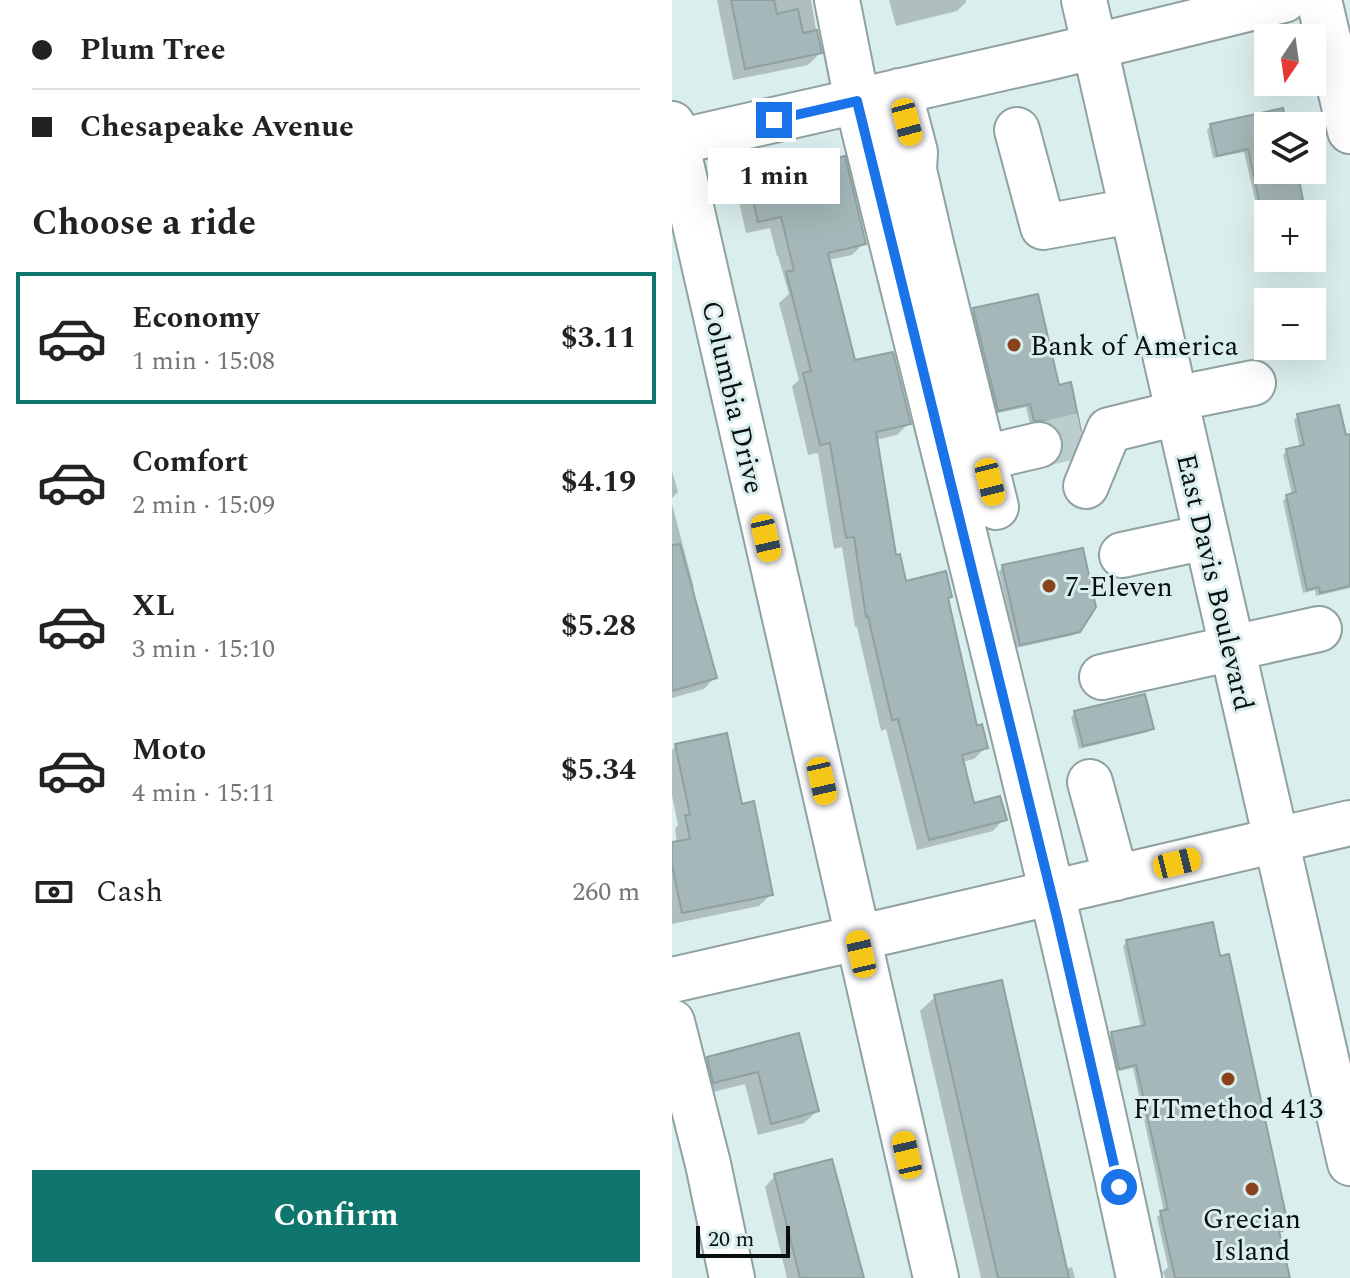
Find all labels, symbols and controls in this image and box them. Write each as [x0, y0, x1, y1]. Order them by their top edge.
north arrow [1254, 24, 1326, 96]
map controls [1254, 24, 1326, 360]
text: Plum Tree [80, 27, 226, 73]
car [889, 96, 925, 148]
route end [756, 102, 792, 138]
text: Chesapeake Avenue [80, 104, 354, 150]
button: layers [1254, 112, 1326, 184]
callout: 1 min [708, 148, 840, 204]
text: 1 min [739, 156, 809, 196]
text: Choose a ride [32, 196, 256, 251]
button: + [1254, 200, 1326, 272]
button: − [1254, 288, 1326, 360]
text: Economy [132, 295, 259, 341]
street label: Columbia Drive [689, 297, 776, 498]
icon: car [36, 302, 108, 374]
text: $3.11 [561, 315, 636, 361]
place label: Bank of America [1030, 325, 1239, 368]
marker: Bank of America [1005, 336, 1023, 354]
text: 1 min · 15:08 [132, 341, 275, 381]
text: Comfort [132, 439, 248, 485]
icon: car [36, 446, 108, 518]
street label: East Davis Boulevard [1164, 450, 1265, 715]
car [973, 456, 1007, 508]
text: $4.19 [561, 459, 636, 505]
text: 2 min · 15:09 [132, 485, 275, 525]
car [749, 512, 783, 564]
place label: 7-Eleven [1065, 566, 1173, 609]
marker: 7-Eleven [1040, 577, 1058, 595]
text: XL [132, 583, 175, 629]
icon: car [36, 590, 108, 662]
text: $5.28 [561, 603, 636, 649]
text: 3 min · 15:10 [132, 629, 275, 669]
text: Moto [132, 727, 206, 773]
icon: car [36, 734, 108, 806]
text: $5.34 [561, 747, 636, 793]
car [805, 755, 839, 807]
text: 4 min · 15:11 [132, 773, 275, 813]
car [1151, 846, 1203, 880]
text: Cash [96, 869, 163, 915]
icon: cash [32, 870, 76, 914]
text: 260 m [572, 872, 640, 912]
car [844, 928, 878, 980]
marker: FITmethod 413 [1219, 1070, 1237, 1088]
place label: FITmethod 413 [1133, 1088, 1323, 1131]
car [890, 1129, 924, 1181]
route start [1101, 1169, 1137, 1205]
button: Confirm [32, 1170, 640, 1262]
marker: Grecian Island [1243, 1180, 1261, 1198]
place label: Grecian Island [1203, 1198, 1301, 1273]
scale bar [696, 1222, 790, 1258]
text: 20 m [708, 1223, 754, 1256]

